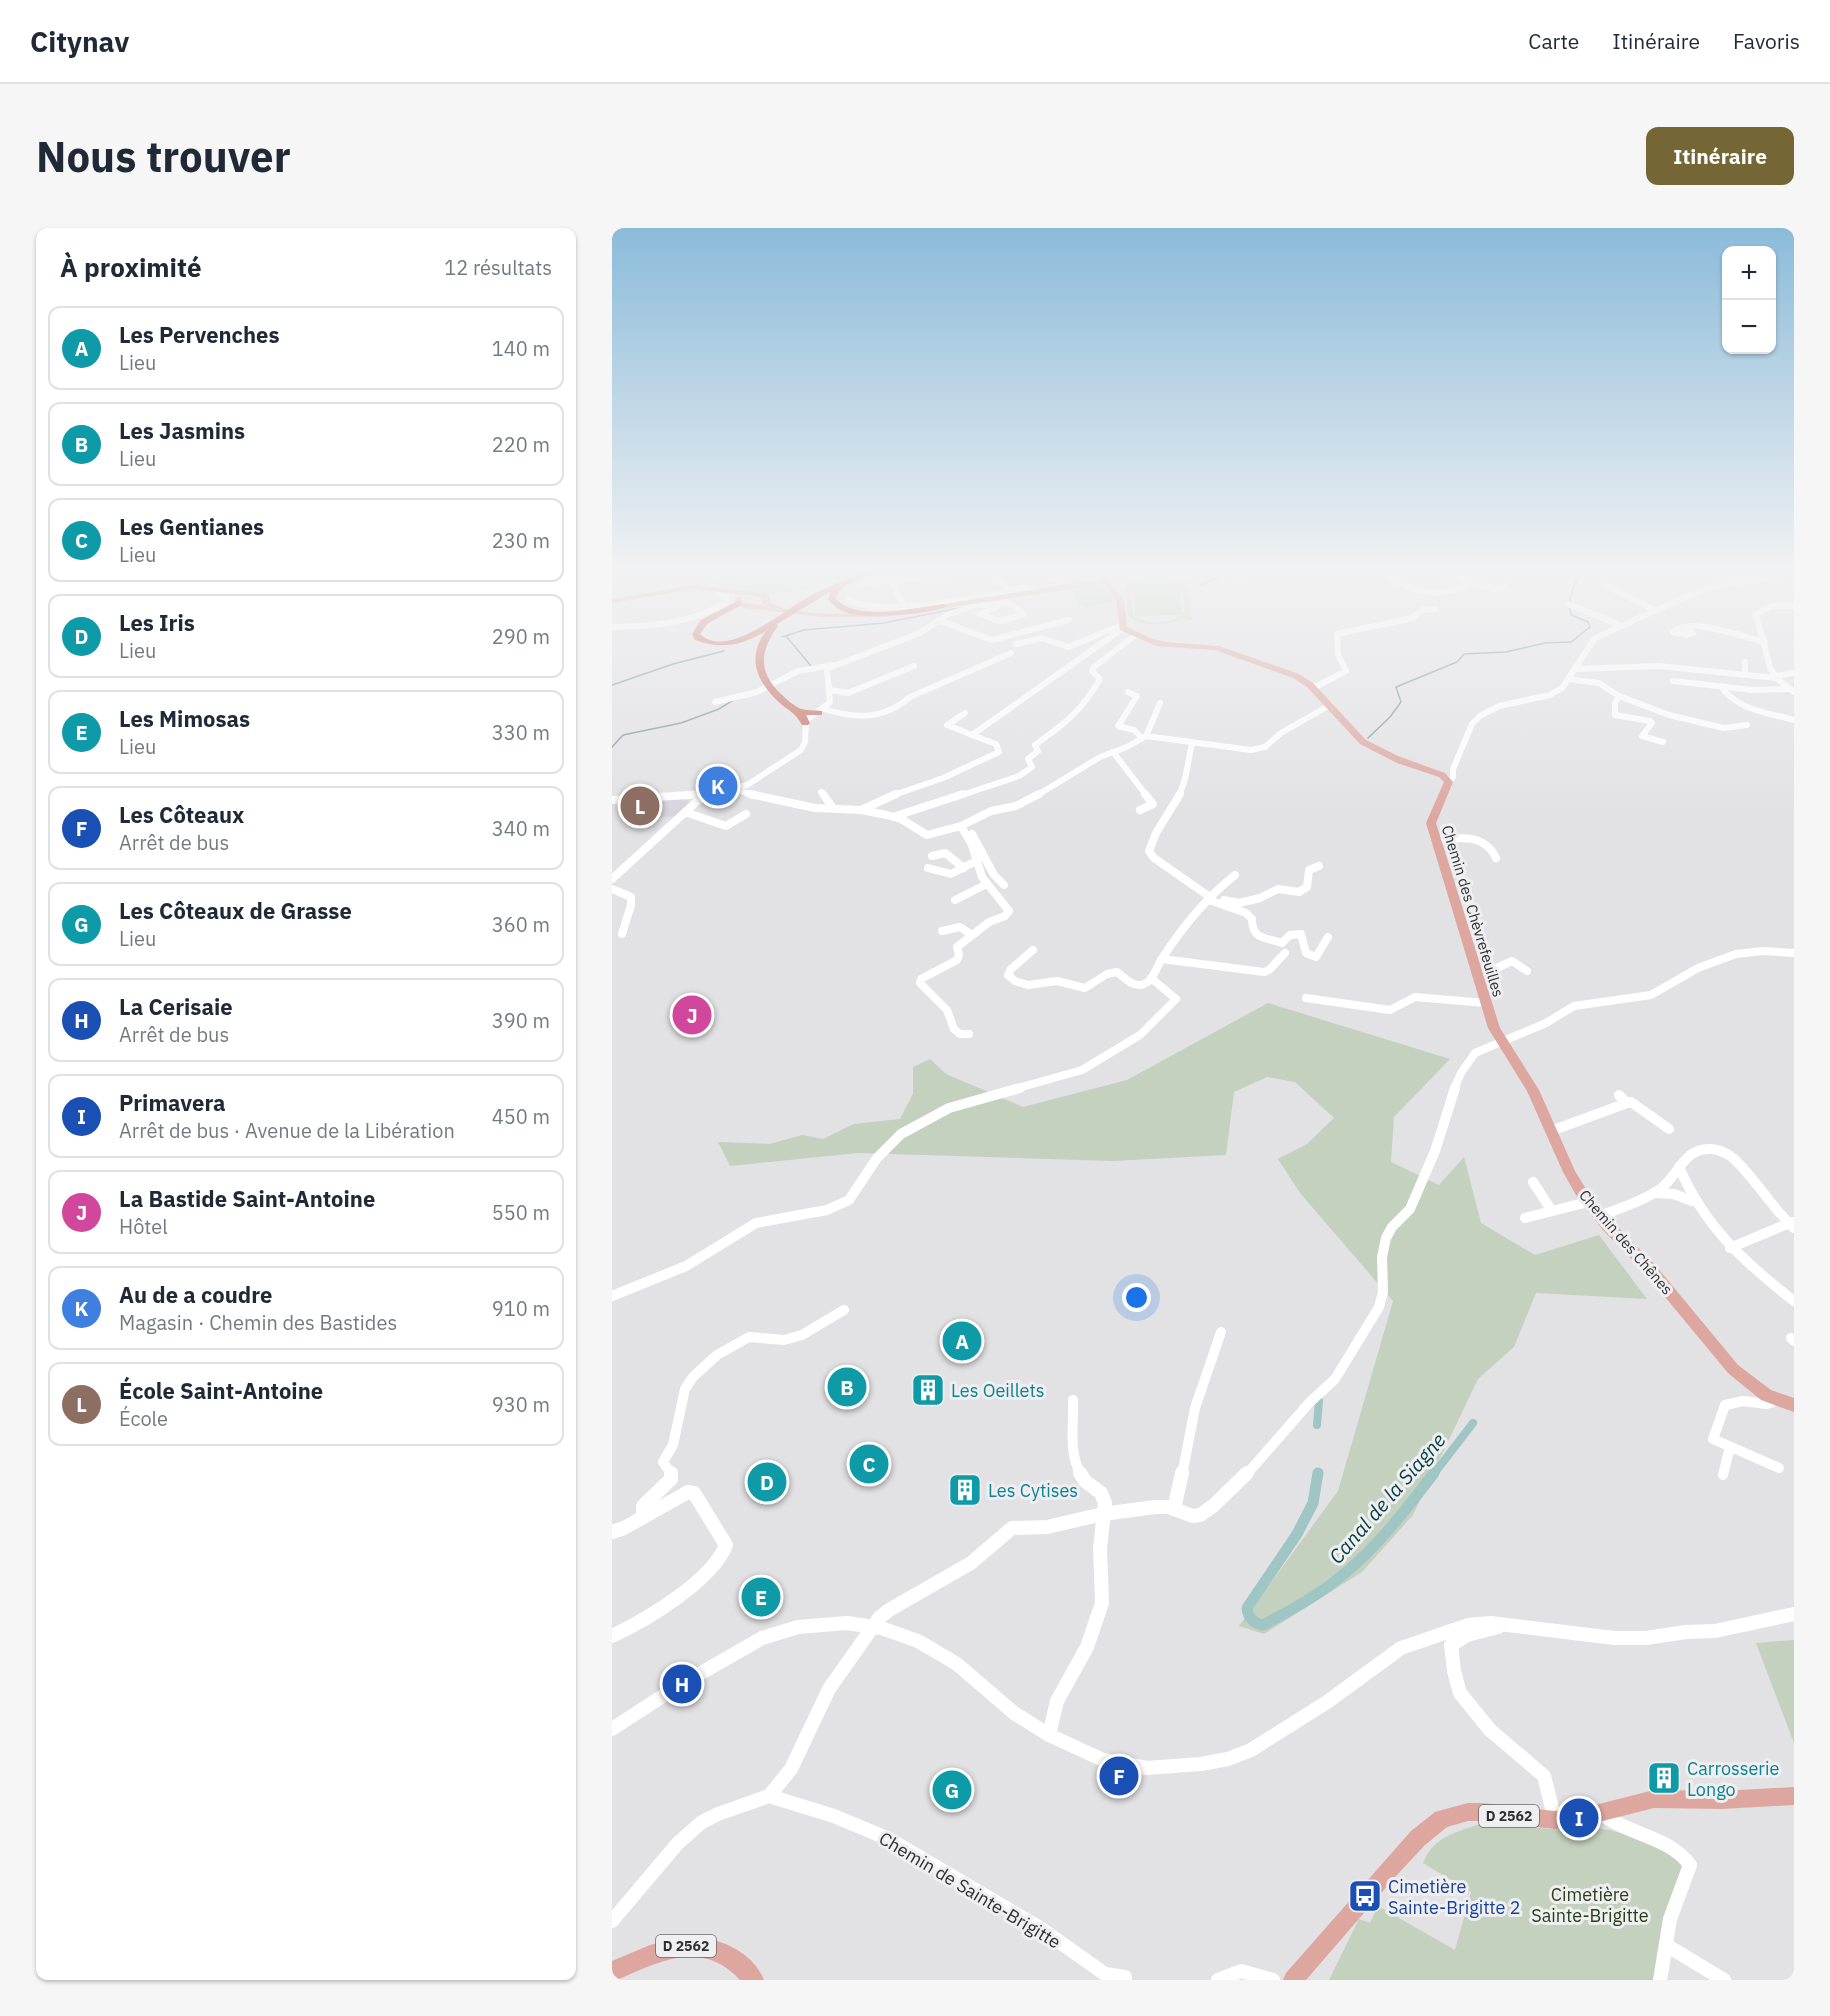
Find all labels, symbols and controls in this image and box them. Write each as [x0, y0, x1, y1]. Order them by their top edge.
text: Citynav [30, 23, 129, 60]
text: Carte [1528, 27, 1579, 55]
text: Itinéraire [1612, 27, 1700, 55]
text: Favoris [1733, 27, 1800, 55]
button: Itinéraire [1646, 127, 1794, 185]
text: Nous trouver [36, 129, 291, 184]
map controls [1722, 246, 1776, 354]
button: + [1722, 246, 1776, 300]
text: À proximité [60, 250, 202, 284]
text: 12 résultats [444, 254, 552, 281]
button: − [1722, 300, 1776, 354]
text: Les Pervenches [119, 320, 280, 349]
text: A [75, 335, 88, 362]
text: 140 m [492, 335, 550, 362]
text: Lieu [119, 349, 156, 376]
text: Les Jasmins [119, 416, 245, 445]
text: B [75, 431, 88, 458]
text: 220 m [492, 431, 550, 458]
text: Lieu [119, 445, 156, 472]
text: Les Gentianes [119, 512, 264, 541]
text: C [75, 527, 88, 554]
text: 230 m [492, 527, 550, 554]
text: Lieu [119, 541, 156, 568]
text: Les Iris [119, 608, 195, 637]
text: D [75, 623, 88, 650]
text: 290 m [492, 623, 550, 650]
text: Lieu [119, 637, 156, 664]
text: Les Mimosas [119, 704, 250, 733]
text: E [75, 719, 88, 746]
text: 330 m [492, 719, 550, 746]
text: Lieu [119, 733, 156, 760]
pin: K [698, 764, 738, 808]
pin: L [621, 784, 660, 828]
text: Les Côteaux [119, 800, 244, 829]
text: F [76, 815, 87, 842]
text: 340 m [492, 815, 550, 842]
street label: Chemin des Chèvrefeuilles [1438, 823, 1508, 999]
text: Arrêt de bus [119, 829, 229, 856]
text: Les Côteaux de Grasse [119, 896, 352, 925]
text: G [74, 911, 89, 938]
text: 360 m [492, 911, 550, 938]
text: Lieu [119, 925, 156, 952]
text: La Cerisaie [119, 992, 233, 1021]
pin: J [672, 992, 712, 1038]
text: H [74, 1007, 89, 1034]
text: 390 m [492, 1007, 550, 1034]
text: Arrêt de bus [119, 1021, 229, 1048]
text: Primavera [119, 1088, 225, 1117]
text: I [77, 1103, 86, 1130]
text: 450 m [492, 1103, 550, 1130]
text: Arrêt de bus · Avenue de la Libération [119, 1117, 455, 1144]
text: La Bastide Saint-Antoine [119, 1184, 375, 1213]
street label: Chemin des Chênes [1575, 1186, 1677, 1298]
text: J [76, 1199, 87, 1226]
text: 550 m [492, 1199, 550, 1226]
text: Hôtel [119, 1213, 168, 1240]
text: Au de a coudre [119, 1280, 272, 1309]
your location [1122, 1283, 1151, 1312]
text: K [75, 1295, 88, 1322]
text: 910 m [492, 1295, 550, 1322]
text: Magasin · Chemin des Bastides [119, 1309, 397, 1336]
pin: A [942, 1318, 982, 1364]
pin: B [828, 1364, 866, 1410]
building icon: Les Oeillets [910, 1372, 946, 1408]
text: École Saint-Antoine [119, 1376, 323, 1405]
place label: Les Oeillets [951, 1379, 1045, 1402]
text: L [76, 1391, 87, 1418]
text: 930 m [492, 1391, 550, 1418]
text: École [119, 1405, 168, 1432]
water label: Canal de la Siagne [1323, 1427, 1451, 1569]
pin: C [850, 1442, 888, 1486]
pin: D [748, 1460, 786, 1504]
building icon: Les Cytises [947, 1472, 983, 1508]
place label: Les Cytises [988, 1479, 1078, 1502]
pin: E [742, 1574, 780, 1620]
pin: H [662, 1662, 702, 1706]
pin: F [1100, 1754, 1138, 1798]
place label: Carrosserie Longo [1687, 1757, 1779, 1801]
building icon: Carrosserie Longo [1646, 1760, 1682, 1796]
pin: G [932, 1768, 972, 1812]
pin: I [1560, 1796, 1598, 1840]
road number: D 2562 [1479, 1805, 1539, 1827]
street label: Chemin de Sainte-Brigitte [875, 1827, 1065, 1953]
place label: Cimetière Sainte-Brigitte 2 [1388, 1875, 1520, 1919]
bus stop icon: Cimetière Sainte-Brigitte 2 [1347, 1878, 1383, 1914]
park label: Cimetière Sainte-Brigitte [1531, 1883, 1649, 1927]
road number: D 2562 [656, 1935, 716, 1957]

